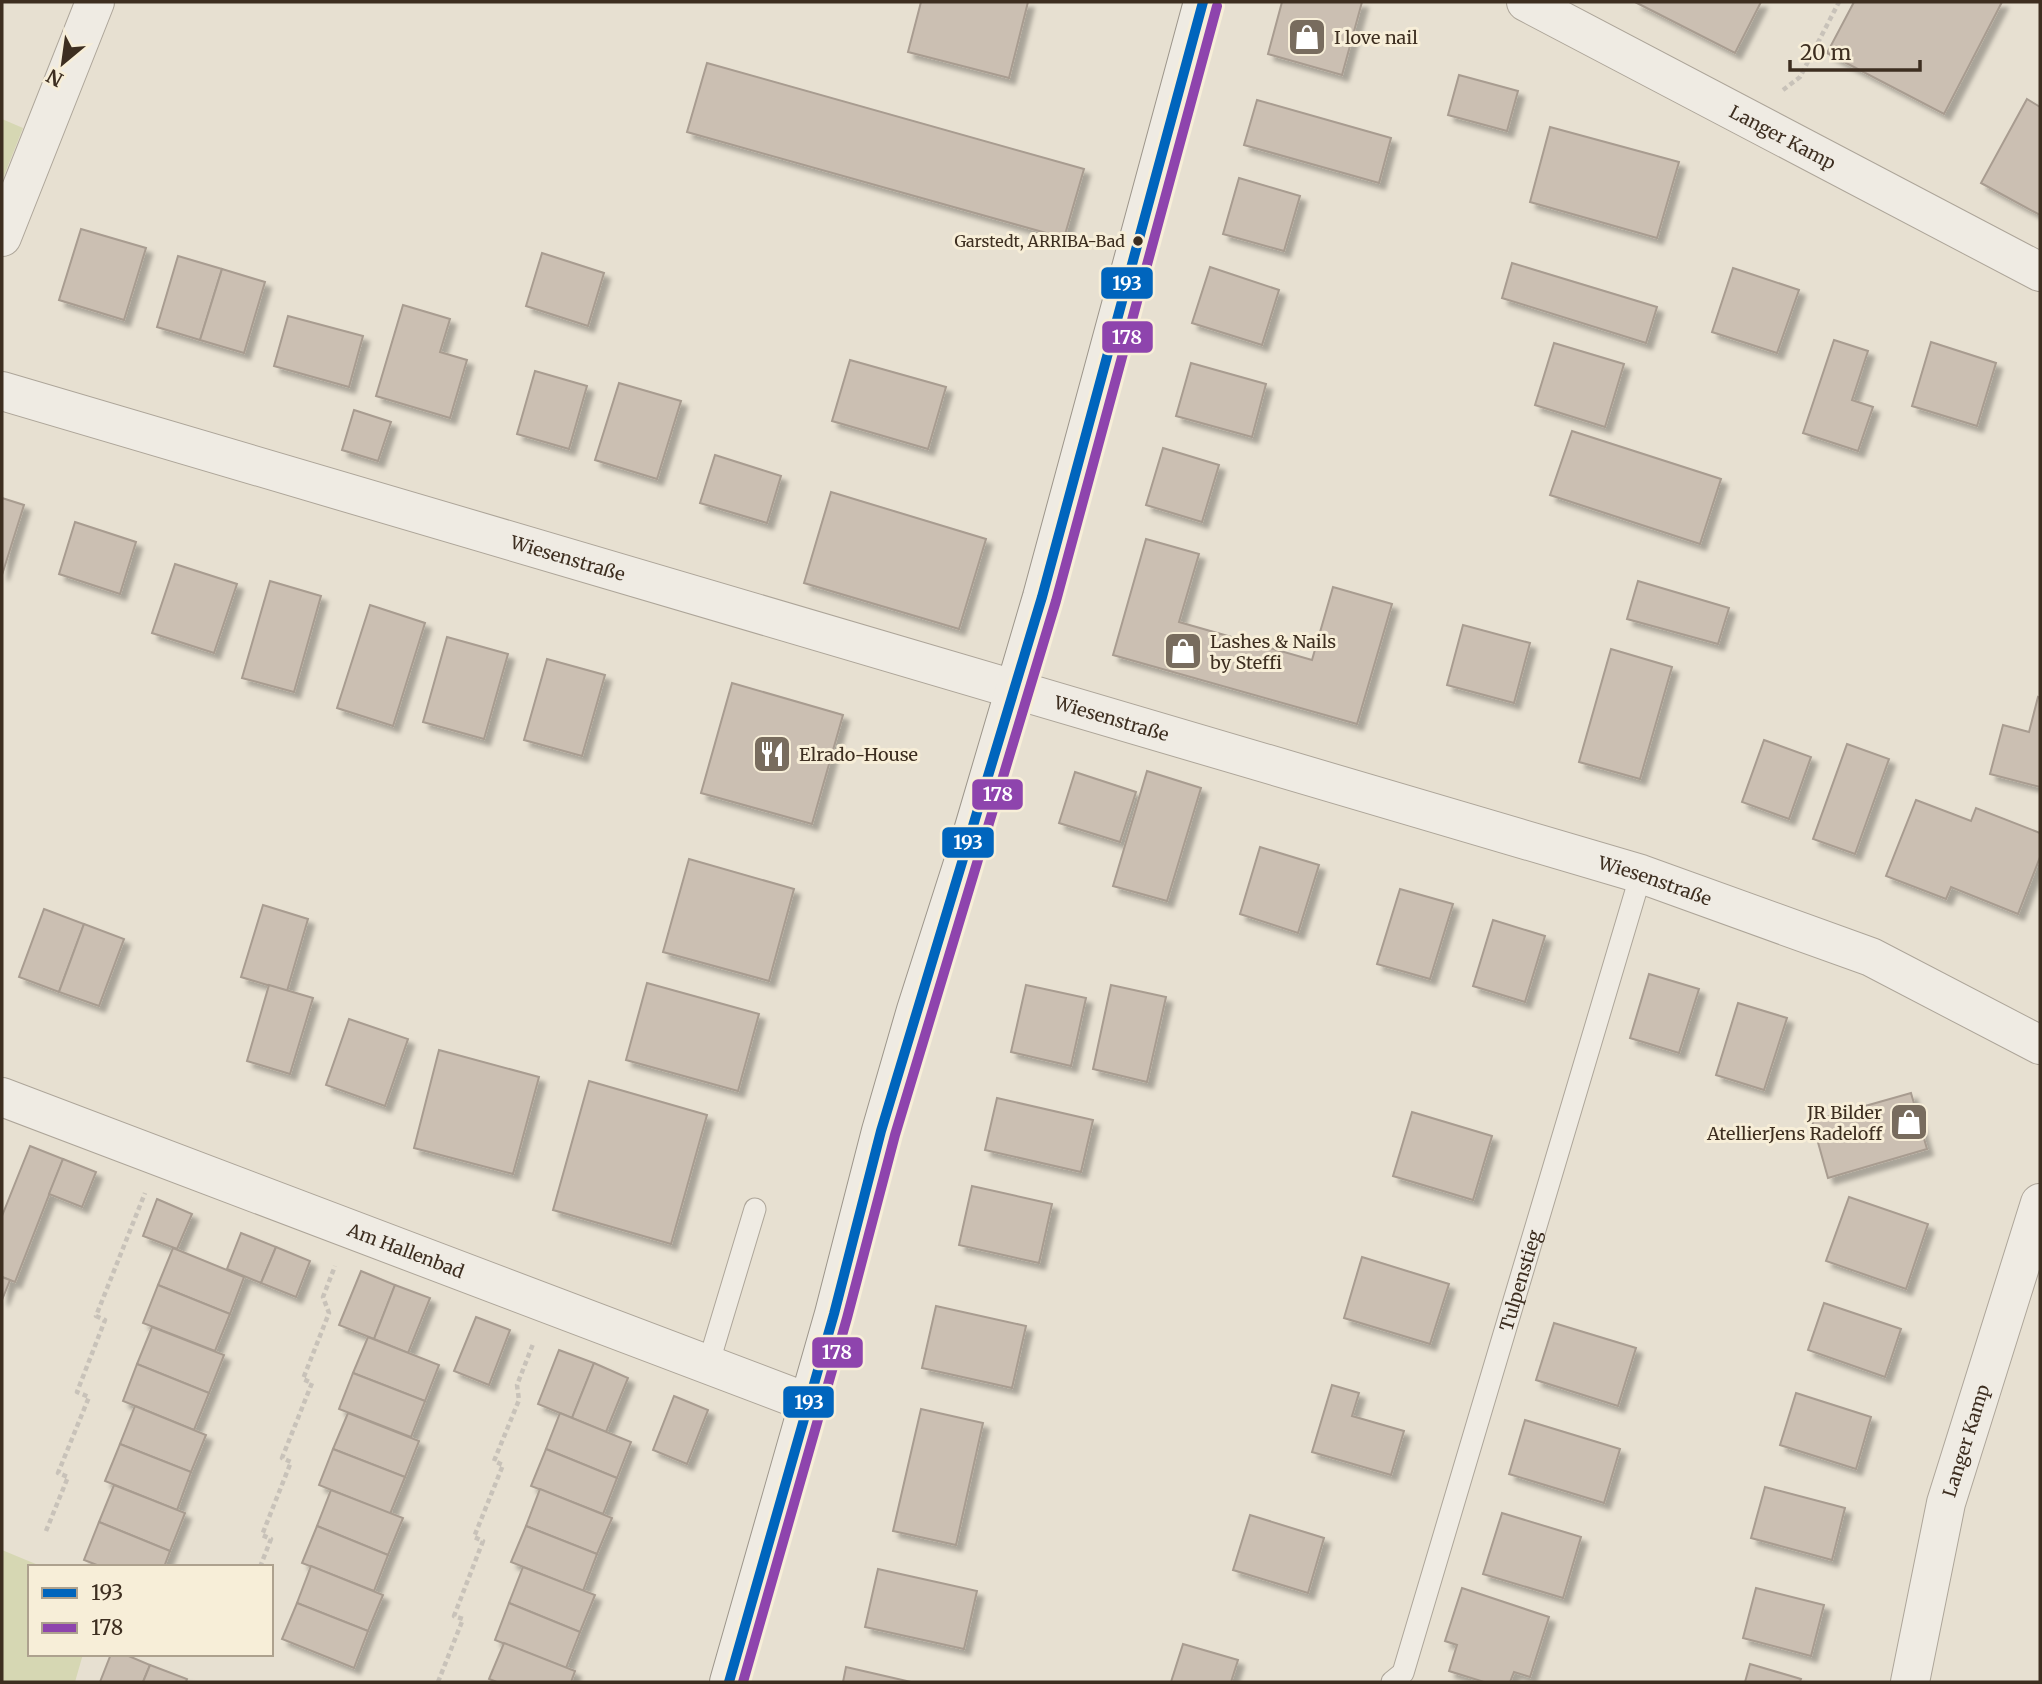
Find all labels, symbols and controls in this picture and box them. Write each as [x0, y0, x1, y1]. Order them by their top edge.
shop icon: I love nail [1286, 16, 1328, 58]
place label: I love nail [1334, 26, 1418, 49]
north arrow [28, 28, 98, 98]
scale bar [1790, 28, 1920, 72]
text: 20 m [1800, 39, 1852, 66]
text: N [42, 64, 67, 92]
street label: Langer Kamp [1726, 100, 1840, 174]
place label: Garstedt, ARRIBA-Bad [954, 231, 1125, 251]
marker: Garstedt, ARRIBA-Bad [1131, 234, 1145, 248]
line badge: 193 [1100, 266, 1154, 300]
text: 193 [1112, 271, 1142, 295]
line badge: 178 [1101, 320, 1154, 354]
text: 178 [1112, 325, 1142, 349]
street label: Wiesenstraße [507, 530, 628, 586]
shop icon: Lashes & Nails by Steffi [1162, 630, 1204, 672]
place label: Lashes & Nails by Steffi [1209, 630, 1336, 674]
street label: Wiesenstraße [1051, 690, 1172, 746]
restaurant icon: Elrado-House [751, 733, 793, 775]
place label: Elrado-House [799, 743, 918, 766]
line badge: 178 [971, 778, 1024, 811]
text: 178 [983, 782, 1013, 806]
line badge: 193 [941, 826, 995, 859]
text: 193 [953, 830, 983, 854]
street label: Wiesenstraße [1595, 850, 1715, 910]
place label: JR Bilder AtellierJens Radeloff [1706, 1101, 1883, 1145]
shop icon: JR Bilder AtellierJens Radeloff [1888, 1101, 1930, 1143]
street label: Am Hallenbad [343, 1217, 468, 1283]
street label: Tulpenstieg [1494, 1227, 1546, 1333]
line badge: 178 [811, 1336, 864, 1369]
text: 178 [822, 1340, 852, 1364]
street label: Langer Kamp [1937, 1381, 1994, 1500]
line badge: 193 [782, 1385, 835, 1419]
text: 193 [794, 1390, 824, 1414]
legend [28, 1565, 273, 1656]
text: 193 [91, 1579, 123, 1606]
text: 178 [91, 1614, 123, 1641]

